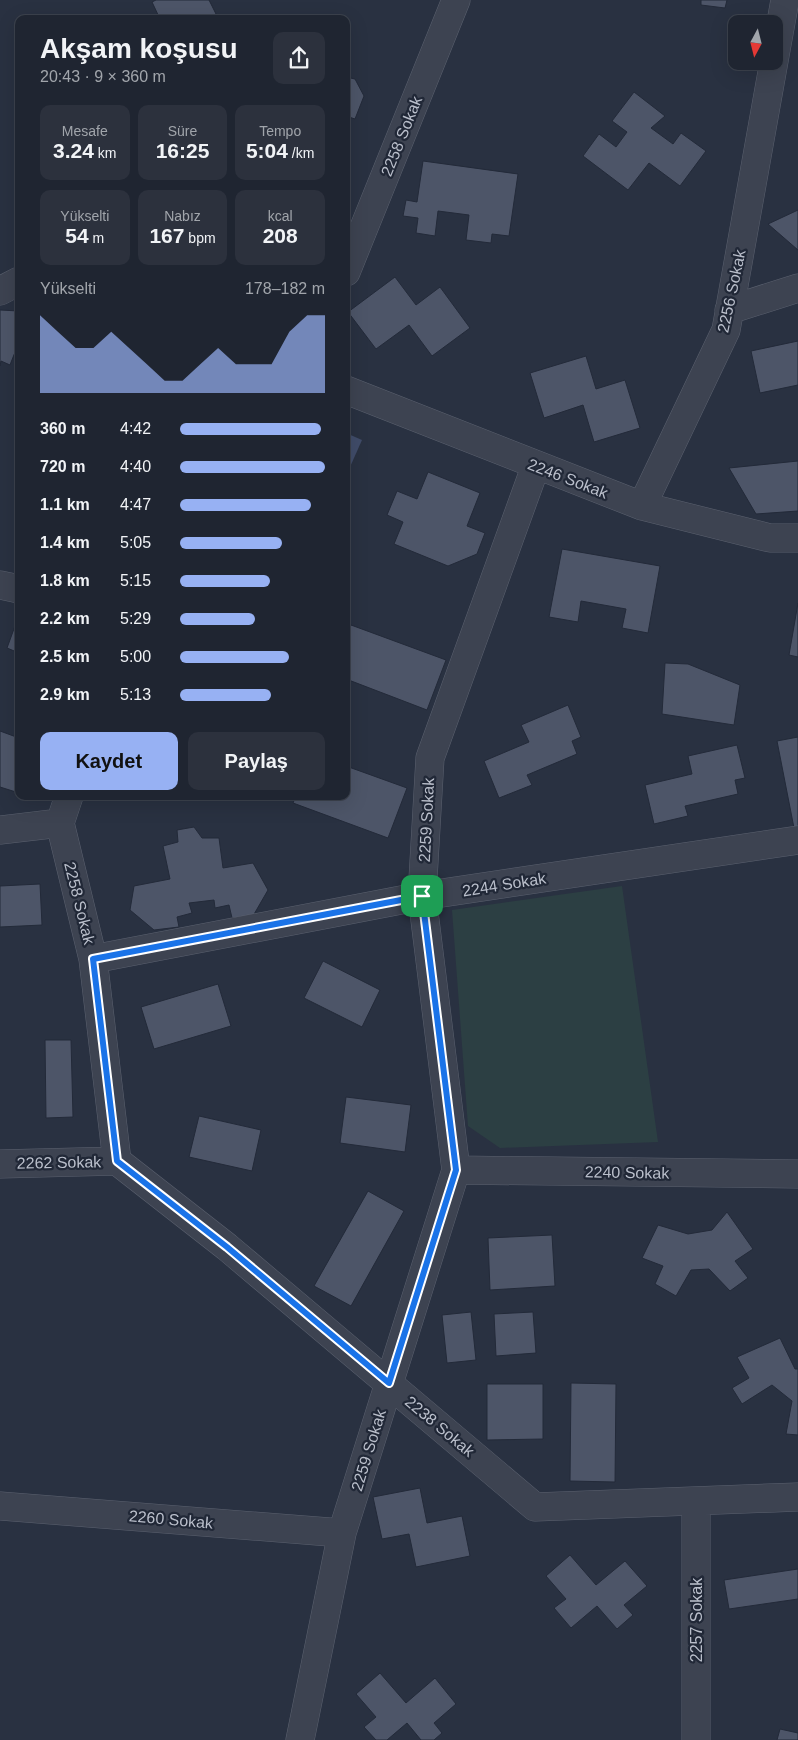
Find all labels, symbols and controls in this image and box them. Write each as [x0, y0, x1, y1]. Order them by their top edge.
north arrow [728, 15, 782, 70]
map controls [728, 15, 783, 70]
button: share [273, 32, 325, 84]
text: Akşam koşusu [40, 33, 238, 64]
text: 20:43 · 9 × 360 m [40, 68, 166, 85]
street label: 2258 Sokak [378, 93, 426, 179]
text: Mesafe [62, 123, 108, 139]
text: Süre [168, 123, 197, 139]
text: Tempo [259, 123, 301, 139]
text: 3.24 [53, 139, 94, 162]
text: 16:25 [156, 139, 209, 162]
text: 5:04 [246, 139, 288, 162]
text: km [94, 145, 117, 161]
text: /km [288, 145, 314, 161]
text: Yükselti [60, 208, 109, 224]
text: Nabız [164, 208, 201, 224]
text: kcal [268, 208, 293, 224]
text: 54 [65, 224, 89, 247]
text: 167 [149, 224, 184, 247]
text: 208 [263, 224, 298, 247]
text: m [89, 230, 104, 246]
text: bpm [184, 230, 216, 246]
street label: 2256 Sokak [714, 247, 749, 334]
text: Yükselti [40, 280, 96, 297]
text: 178–182 m [245, 280, 325, 297]
text: 360 m [40, 420, 85, 437]
text: 4:42 [120, 420, 151, 437]
street label: 2246 Sokak [525, 455, 611, 502]
text: 720 m [40, 458, 85, 475]
text: 4:40 [120, 458, 151, 475]
text: 1.1 km [40, 496, 90, 513]
text: 4:47 [120, 496, 151, 513]
text: 1.4 km [40, 534, 90, 551]
text: 5:05 [120, 534, 151, 551]
text: 1.8 km [40, 572, 90, 589]
text: 5:15 [120, 572, 151, 589]
text: 2.2 km [40, 610, 90, 627]
text: 5:29 [120, 610, 151, 627]
text: 2.5 km [40, 648, 90, 665]
text: 5:00 [120, 648, 151, 665]
text: 2.9 km [40, 686, 90, 703]
text: 5:13 [120, 686, 151, 703]
button: Kaydet [40, 732, 178, 790]
button: Paylaş [188, 732, 325, 790]
street label: 2259 Sokak [416, 776, 437, 863]
street label: 2258 Sokak [61, 860, 98, 947]
street label: 2244 Sokak [461, 869, 548, 899]
pin [401, 875, 443, 917]
icon: arrive [408, 882, 436, 910]
street label: 2262 Sokak [17, 1153, 102, 1172]
street label: 2240 Sokak [585, 1163, 670, 1182]
street label: 2238 Sokak [402, 1393, 478, 1461]
street label: 2259 Sokak [348, 1406, 389, 1493]
street label: 2260 Sokak [128, 1507, 215, 1532]
street label: 2257 Sokak [688, 1577, 705, 1662]

